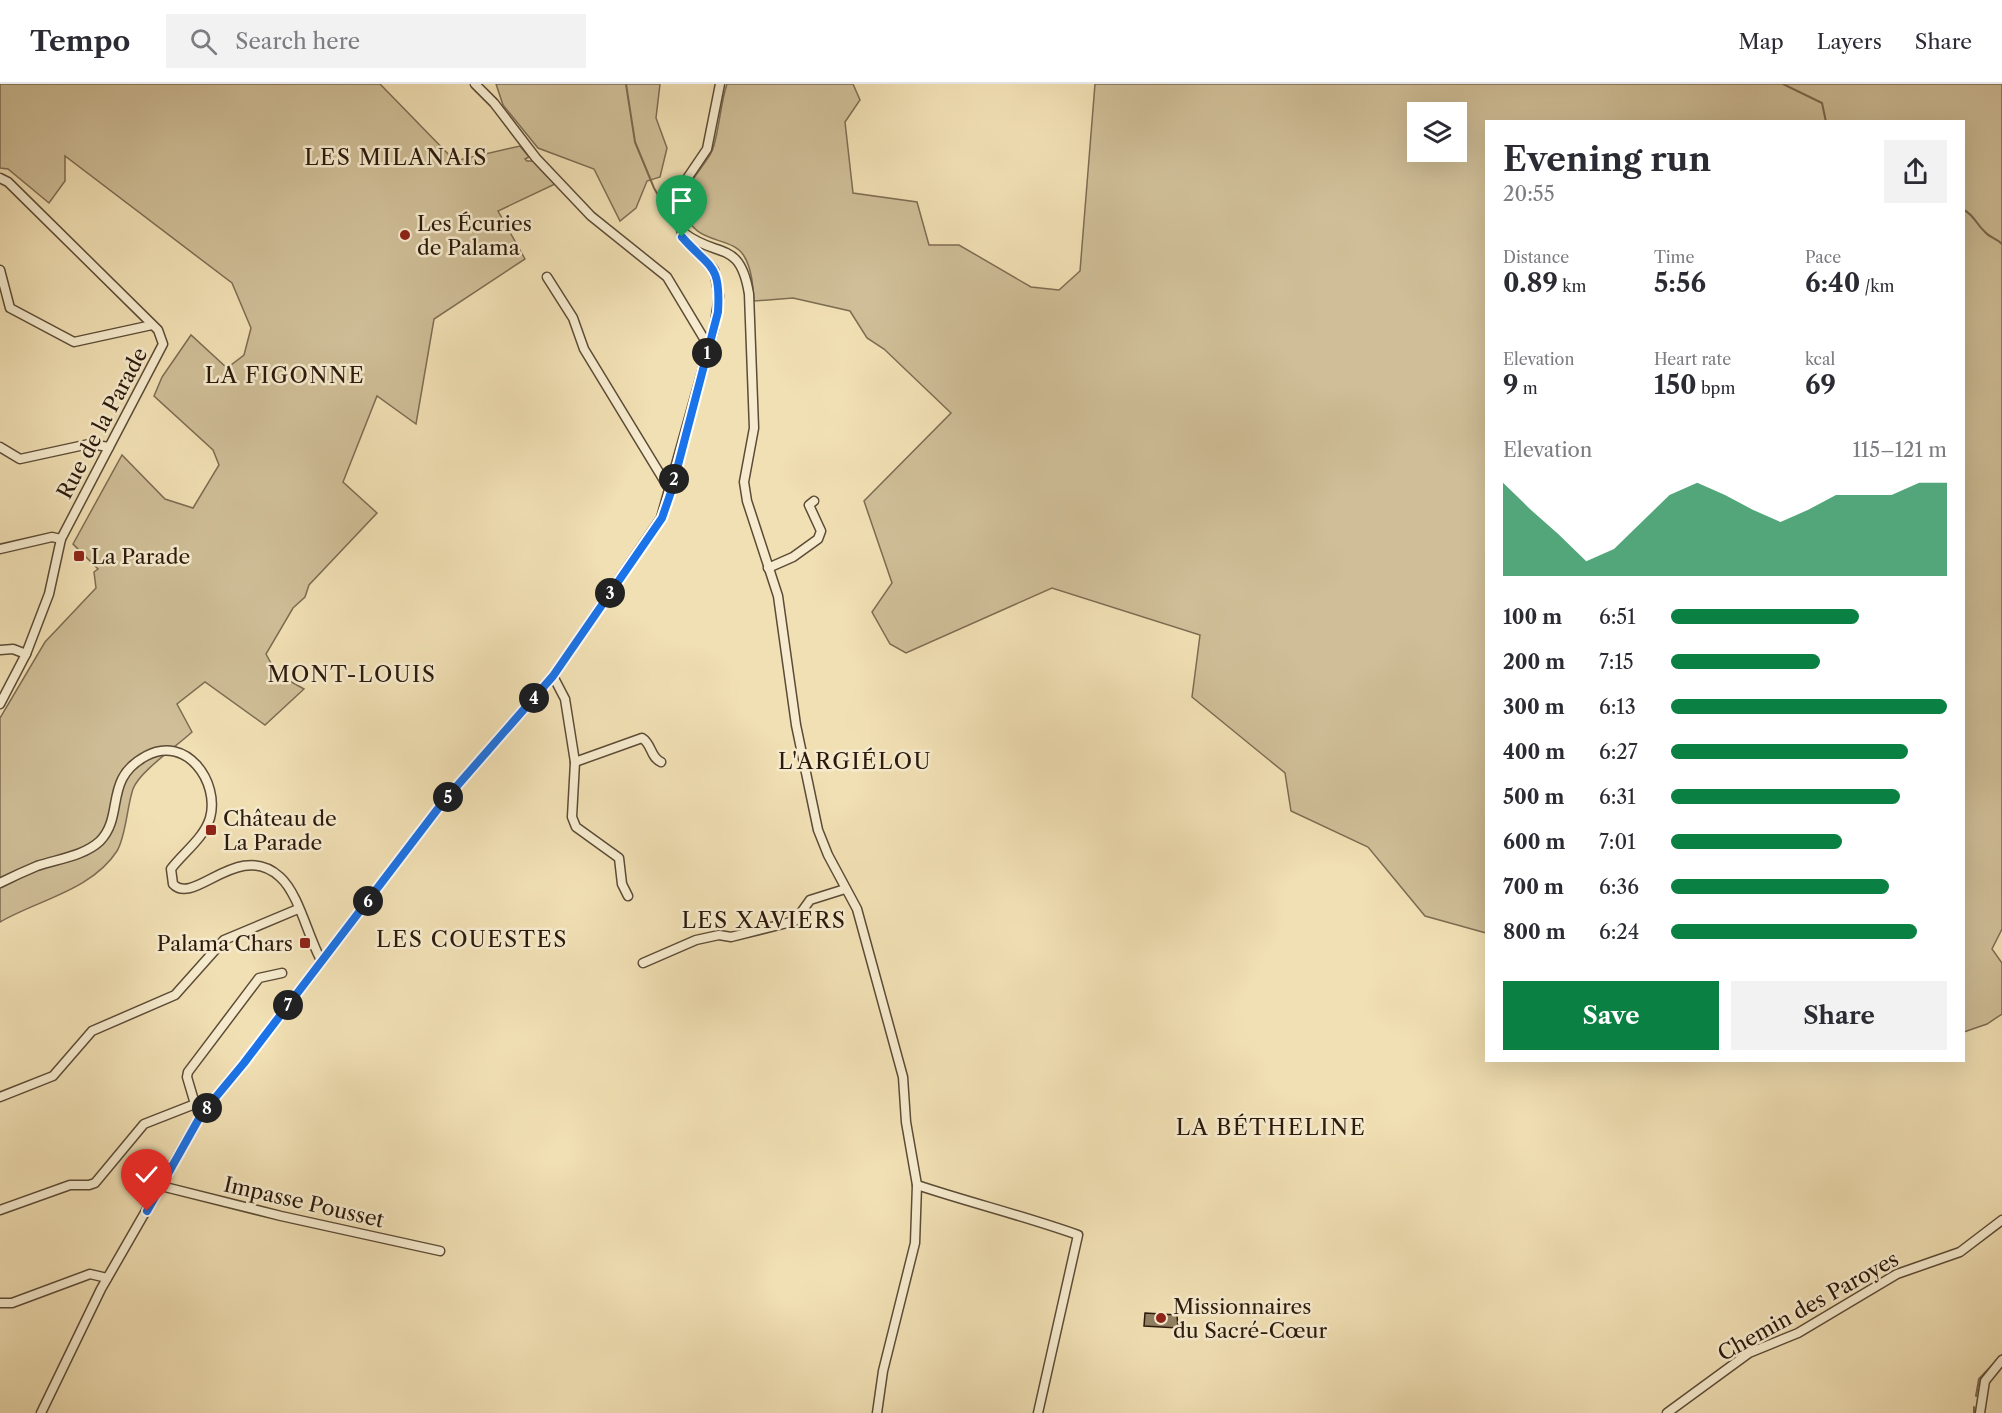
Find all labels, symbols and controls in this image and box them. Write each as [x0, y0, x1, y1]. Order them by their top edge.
search box [166, 14, 586, 68]
text: Tempo [30, 24, 130, 58]
icon: search [187, 25, 220, 58]
text: Search here [235, 28, 360, 55]
text: Map [1739, 29, 1784, 54]
text: Layers [1817, 29, 1882, 54]
text: Share [1915, 29, 1972, 54]
map controls [1407, 102, 1467, 162]
button: layers [1407, 102, 1467, 162]
text: Evening run [1503, 139, 1711, 180]
button: share [1884, 140, 1947, 203]
district label: LES MILANAIS [304, 144, 488, 171]
pin [656, 175, 707, 237]
text: 20:55 [1503, 182, 1555, 206]
icon: arrive [665, 184, 698, 217]
place label: Les Écuries de Palama [417, 211, 532, 260]
marker: Les Écuries de Palama [398, 228, 412, 242]
text: Distance [1503, 247, 1569, 267]
text: Time [1654, 247, 1694, 267]
text: Pace [1805, 247, 1841, 267]
text: 0.89 [1503, 267, 1558, 299]
text: 5:56 [1654, 267, 1706, 299]
text: 6:40 [1805, 267, 1860, 299]
text: km [1558, 276, 1586, 296]
text: /km [1860, 276, 1894, 296]
pin: 1 [692, 338, 722, 368]
street label: Rue de la Parade [52, 343, 152, 503]
text: 1 [703, 343, 711, 363]
text: Elevation [1503, 349, 1574, 369]
text: Heart rate [1654, 349, 1731, 369]
text: kcal [1805, 349, 1835, 369]
district label: LA FIGONNE [205, 362, 365, 389]
text: 9 [1503, 369, 1519, 401]
text: 150 [1654, 369, 1697, 401]
text: 69 [1805, 369, 1836, 401]
text: m [1519, 378, 1538, 398]
text: bpm [1697, 378, 1735, 398]
text: Elevation [1503, 438, 1592, 462]
text: 115–121 m [1852, 438, 1947, 462]
pin: 2 [659, 464, 689, 494]
text: 2 [669, 469, 679, 489]
place label: La Parade [91, 544, 190, 569]
marker: La Parade [72, 549, 86, 563]
pin: 3 [595, 578, 625, 608]
text: 3 [605, 583, 615, 603]
text: 100 m [1503, 605, 1562, 629]
text: 6:51 [1599, 605, 1636, 629]
text: 200 m [1503, 650, 1565, 674]
text: 7:15 [1599, 650, 1634, 674]
district label: MONT-LOUIS [268, 661, 436, 688]
pin: 4 [519, 683, 549, 713]
text: 4 [529, 688, 539, 708]
text: 300 m [1503, 695, 1565, 719]
text: 6:13 [1599, 695, 1636, 719]
text: 400 m [1503, 740, 1565, 764]
text: 6:27 [1599, 740, 1638, 764]
district label: L'ARGIÉLOU [778, 747, 932, 775]
pin: 5 [433, 782, 463, 812]
text: 500 m [1503, 785, 1564, 809]
text: 6:31 [1599, 785, 1636, 809]
text: 5 [444, 787, 452, 807]
place label: Château de La Parade [223, 806, 337, 855]
marker: Château de La Parade [204, 823, 218, 837]
text: 600 m [1503, 830, 1565, 854]
text: 7:01 [1599, 830, 1636, 854]
text: 700 m [1503, 875, 1564, 899]
text: 6:36 [1599, 875, 1639, 899]
pin: 6 [353, 886, 383, 916]
text: 6 [363, 891, 373, 911]
district label: LES XAVIERS [681, 907, 847, 934]
text: 800 m [1503, 920, 1566, 944]
text: 6:24 [1599, 920, 1639, 944]
district label: LES COUESTES [376, 926, 568, 953]
place label: Palama Chars [157, 931, 293, 956]
marker: Palama Chars [298, 936, 312, 950]
button: Save [1503, 981, 1719, 1050]
button: Share [1731, 981, 1947, 1050]
pin: 7 [273, 990, 303, 1020]
text: 7 [284, 995, 292, 1015]
pin: 8 [192, 1093, 222, 1123]
text: 8 [202, 1098, 212, 1118]
district label: LA BÉTHELINE [1176, 1113, 1366, 1141]
pin [121, 1149, 172, 1211]
icon: check [130, 1158, 163, 1191]
street label: Impasse Pousset [221, 1171, 387, 1233]
street label: Chemin des Paroyes [1713, 1246, 1903, 1366]
place label: Missionnaires du Sacré-Cœur [1173, 1294, 1327, 1343]
marker: Missionnaires du Sacré-Cœur [1154, 1311, 1168, 1325]

